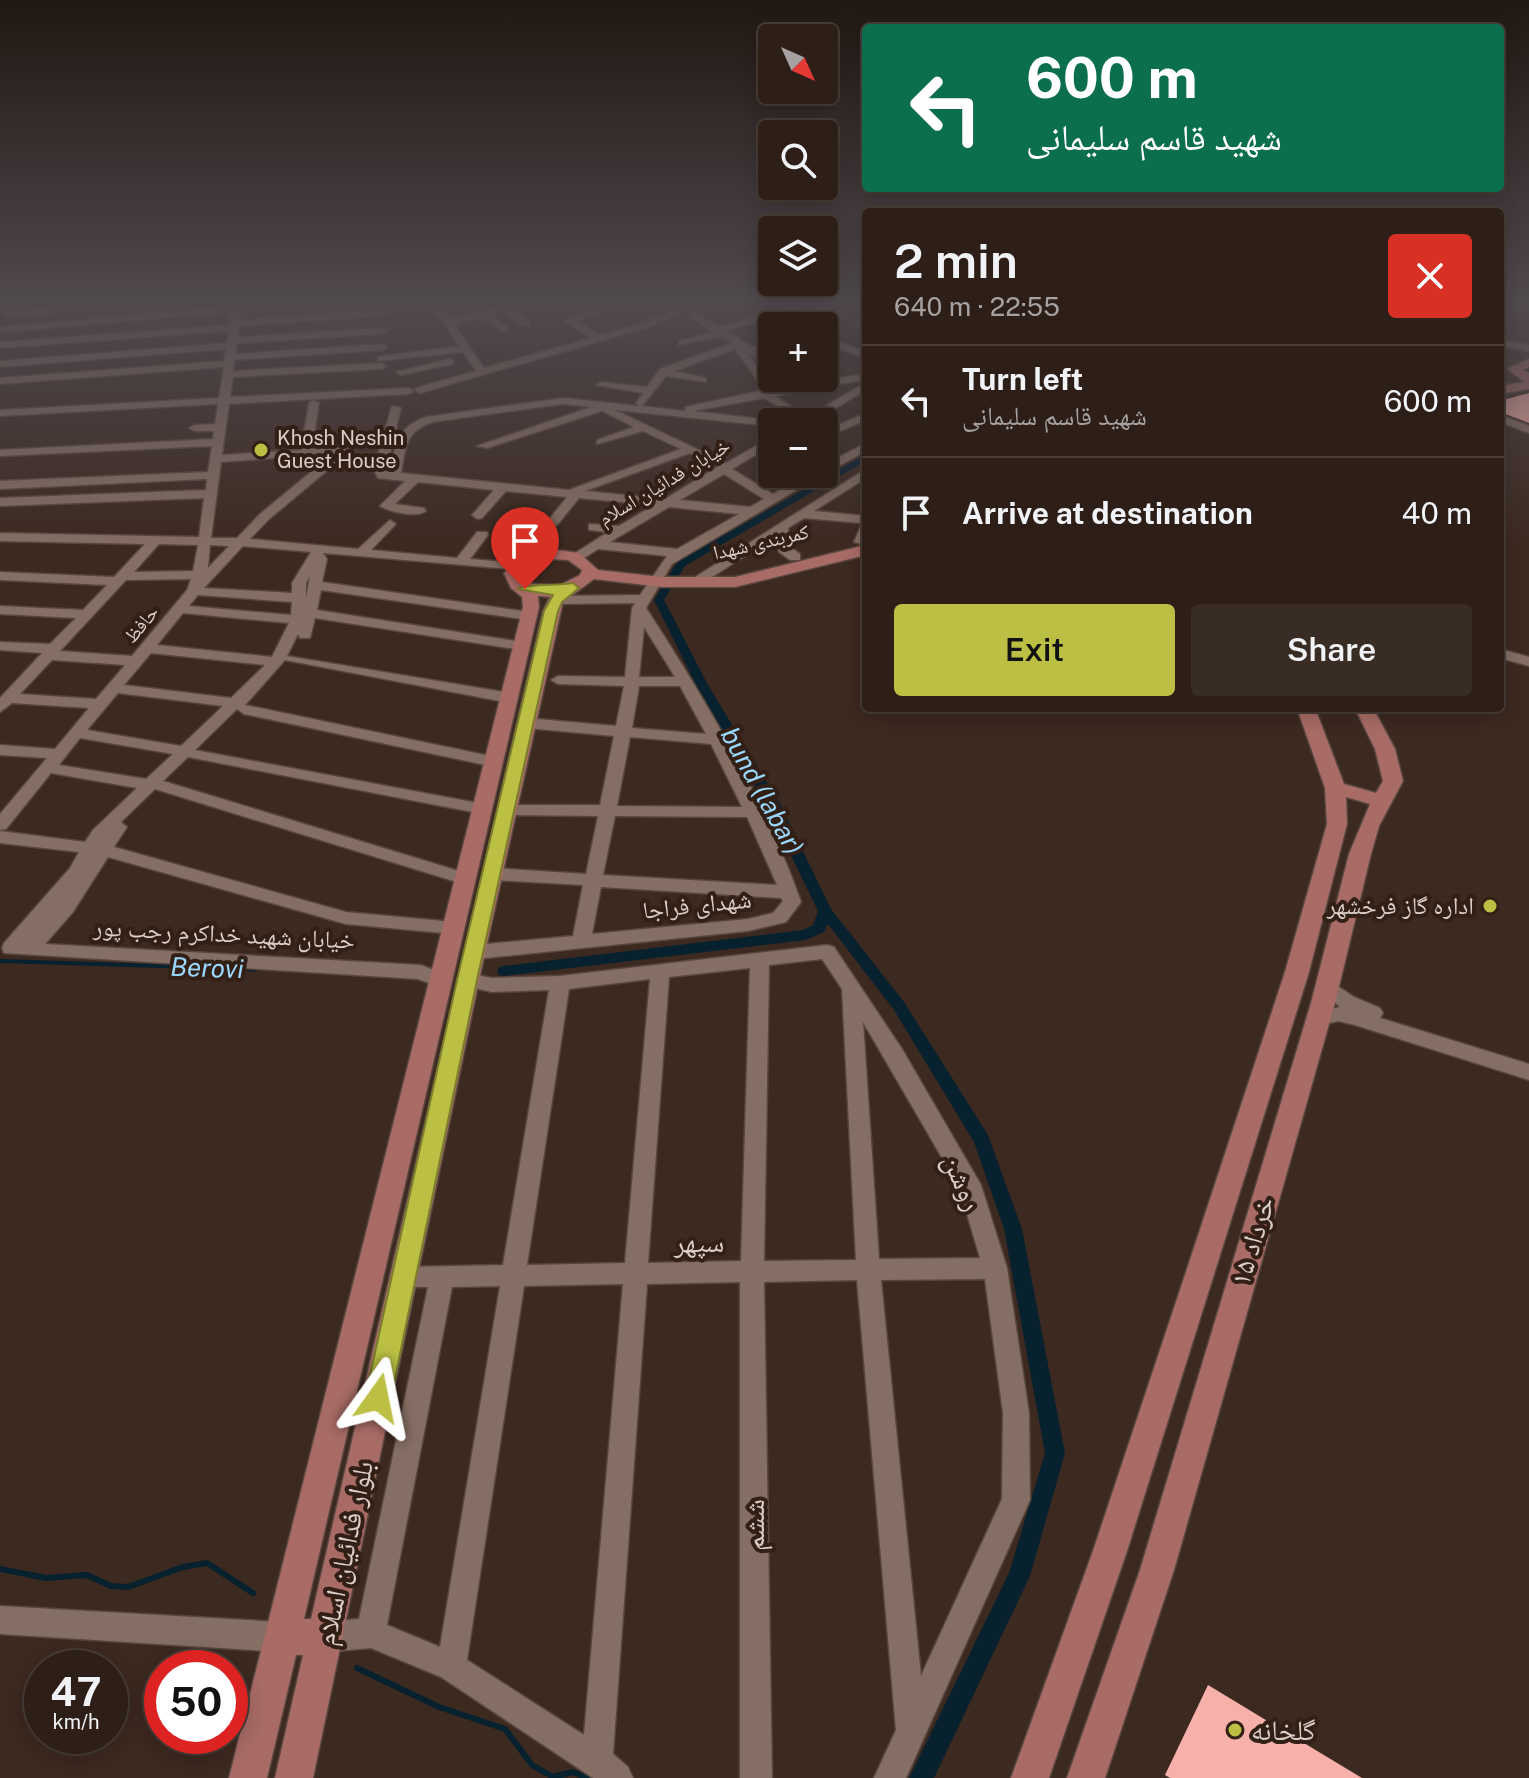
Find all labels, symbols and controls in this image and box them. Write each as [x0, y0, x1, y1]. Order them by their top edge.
north arrow [758, 24, 838, 104]
map controls [758, 24, 838, 488]
text: 600 m [1026, 45, 1198, 111]
icon: left [894, 56, 998, 160]
text: شهید قاسم سلیمانی [1026, 116, 1282, 158]
button: search [758, 120, 838, 200]
button: layers [758, 216, 838, 296]
text: 2 min [894, 232, 1018, 289]
button: close [1388, 234, 1472, 318]
text: 640 m · 22:55 [894, 291, 1060, 322]
button: + [758, 312, 838, 392]
text: Turn left [962, 361, 1083, 397]
icon: left [894, 379, 938, 423]
text: 600 m [1384, 383, 1472, 419]
text: شهید قاسم سلیمانی [962, 400, 1147, 431]
button: − [758, 408, 838, 488]
place label: Khosh Neshin Guest House [277, 426, 404, 473]
street label: خیابان فدائیان اسلام [594, 433, 735, 532]
marker: Khosh Neshin Guest House [252, 441, 270, 459]
icon: arrive [894, 491, 938, 535]
text: Arrive at destination [962, 495, 1253, 531]
text: 40 m [1402, 495, 1472, 531]
pin [491, 507, 559, 589]
icon: arrive [503, 519, 547, 563]
street label: کمربندی شهدا [711, 519, 811, 565]
street label: حافظ [118, 600, 164, 648]
button: Exit [894, 604, 1175, 696]
button: Share [1191, 604, 1472, 696]
water label: bund (labar) [715, 722, 810, 860]
street label: شهدای فراجا [641, 884, 753, 925]
place label: اداره گاز فرخشهر [1326, 891, 1474, 919]
marker: اداره گاز فرخشهر [1481, 897, 1499, 915]
street label: خیابان شهید خداکرم رجب پور [92, 912, 355, 957]
water label: Berovi [170, 951, 245, 984]
street label: روشن [935, 1148, 990, 1216]
street label: ۱۵ خرداد [1222, 1193, 1281, 1289]
street label: سپهر [672, 1225, 725, 1260]
position arrow [336, 1356, 420, 1440]
street label: بلوار فدائیان اسلام [308, 1458, 382, 1649]
street label: ششم [737, 1499, 773, 1551]
speed limit sign: 50 [144, 1650, 248, 1754]
text: 47 [50, 1668, 102, 1715]
text: km/h [52, 1710, 100, 1734]
place label: گلخانه [1251, 1713, 1316, 1746]
marker: گلخانه [1226, 1721, 1244, 1739]

